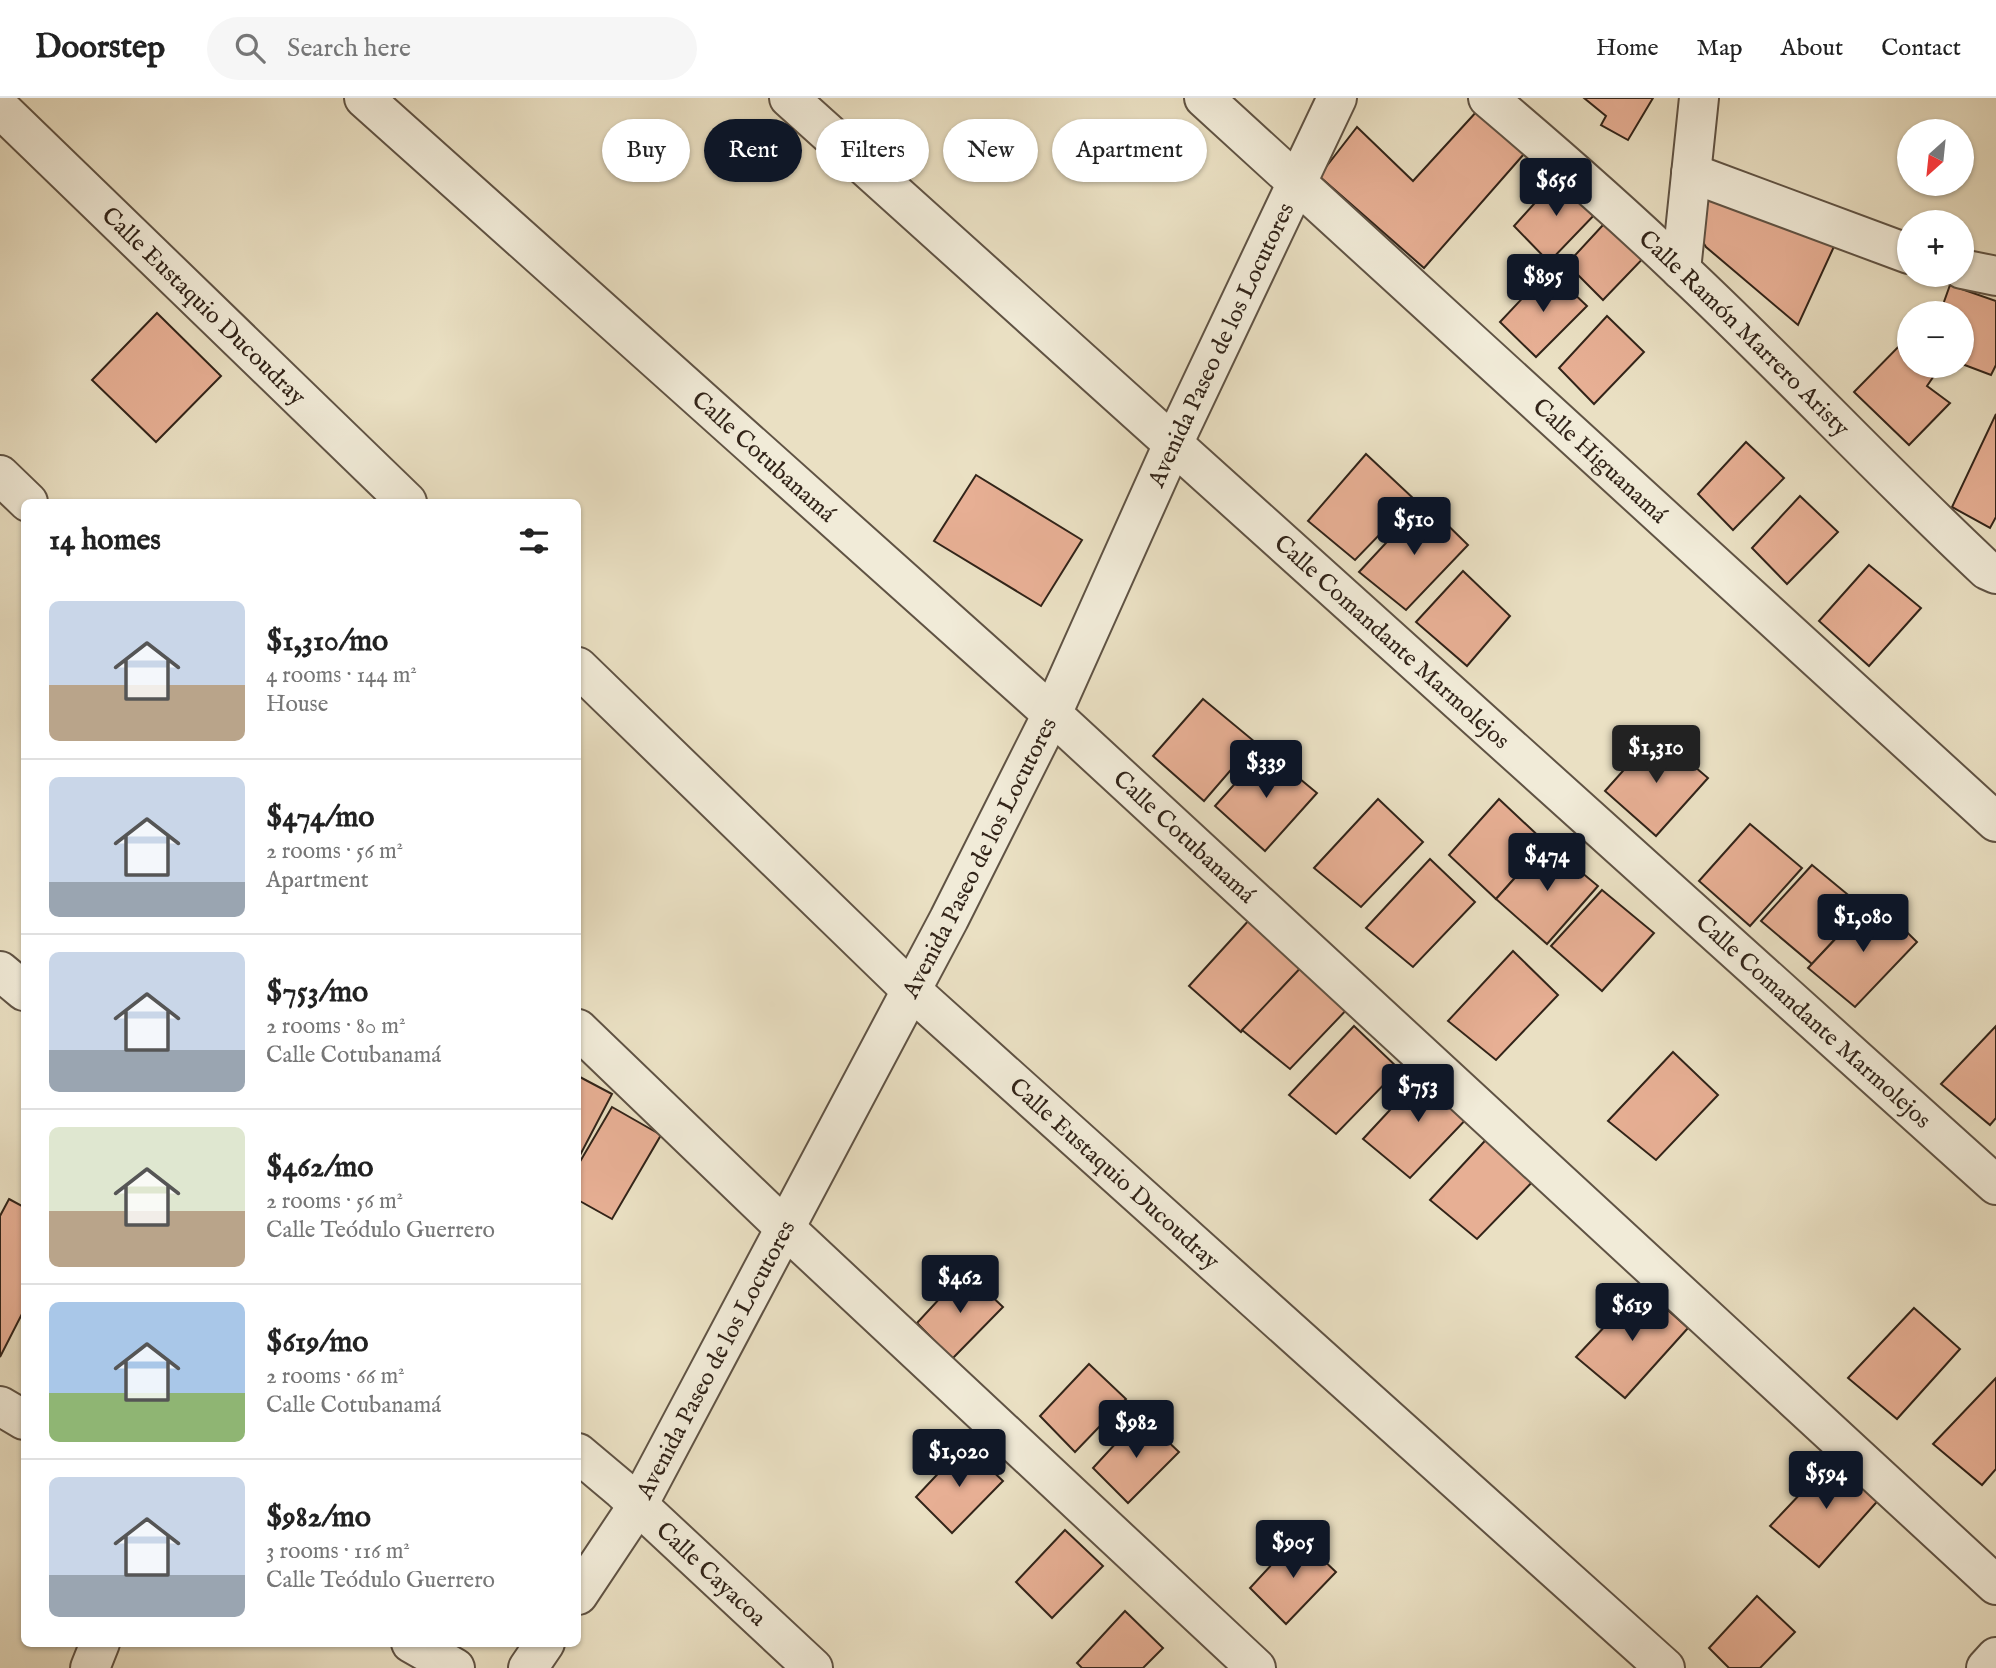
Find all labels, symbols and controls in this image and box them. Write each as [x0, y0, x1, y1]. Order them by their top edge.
search box [207, 17, 697, 80]
text: Doorstep [35, 27, 165, 69]
icon: search [231, 29, 269, 67]
text: Search here [287, 32, 411, 65]
text: Home [1596, 33, 1659, 64]
text: Map [1697, 33, 1743, 64]
text: About [1781, 33, 1843, 64]
text: Contact [1881, 33, 1961, 64]
chip: Buy [602, 119, 690, 182]
chip: Rent [704, 119, 802, 182]
chip: Filters [816, 119, 929, 182]
chip: New [943, 119, 1038, 182]
chip: Apartment [1052, 119, 1207, 182]
north arrow [1897, 119, 1974, 196]
map controls [1897, 119, 1974, 378]
pin: $656 [1515, 158, 1597, 218]
text: $656 [1536, 166, 1576, 195]
street label: Avenida Paseo de los Locutores [1141, 198, 1302, 493]
street label: Calle Eustaquio Ducoudray [94, 201, 312, 413]
button: + [1897, 210, 1974, 287]
street label: Calle Ramón Marrero Aristy [1631, 224, 1856, 444]
pin: $895 [1502, 254, 1584, 314]
text: $895 [1523, 262, 1563, 291]
button: − [1897, 301, 1974, 378]
street label: Calle Cotubanamá [685, 385, 842, 530]
street label: Calle Higuanamá [1525, 392, 1674, 531]
pin: $510 [1373, 498, 1455, 557]
text: $510 [1394, 505, 1434, 534]
text: 14 homes [49, 522, 161, 560]
icon: filters [515, 522, 553, 560]
street label: Calle Comandante Marmolejos [1267, 528, 1516, 757]
text: $1,310/mo [266, 623, 388, 661]
icon: home [105, 629, 189, 713]
text: 4 rooms · 144 m² [266, 661, 417, 690]
text: House [266, 690, 328, 719]
street label: Avenida Paseo de los Locutores [895, 713, 1065, 1005]
pin: $1,310 [1599, 726, 1713, 785]
text: $1,310 [1628, 733, 1684, 762]
pin: $339 [1225, 740, 1307, 800]
text: $339 [1246, 748, 1286, 777]
street label: Calle Cotubanamá [1106, 764, 1262, 911]
text: $474/mo [266, 799, 375, 837]
icon: home [105, 805, 189, 889]
pin: $474 [1506, 834, 1588, 893]
text: 2 rooms · 56 m² [266, 837, 403, 866]
text: $474 [1524, 841, 1570, 870]
text: Apartment [266, 866, 369, 895]
pin: $1,080 [1806, 894, 1920, 954]
text: $1,080 [1833, 902, 1893, 931]
street label: Calle Comandante Marmolejos [1688, 908, 1937, 1136]
text: $753/mo [266, 974, 368, 1012]
icon: home [105, 980, 189, 1064]
text: 2 rooms · 80 m² [266, 1012, 406, 1041]
text: Calle Cotubanamá [266, 1041, 441, 1070]
pin: $753 [1377, 1065, 1459, 1124]
street label: Calle Eustaquio Ducoudray [1002, 1072, 1226, 1277]
text: $753 [1398, 1072, 1438, 1101]
text: $462/mo [266, 1149, 374, 1187]
icon: home [105, 1155, 189, 1239]
text: 2 rooms · 56 m² [266, 1187, 403, 1216]
street label: Avenida Paseo de los Locutores [630, 1215, 803, 1506]
text: Calle Teódulo Guerrero [266, 1216, 495, 1245]
pin: $462 [919, 1256, 1001, 1315]
text: $462 [938, 1263, 982, 1292]
pin: $619 [1591, 1284, 1673, 1343]
text: $619 [1612, 1291, 1652, 1320]
text: $619/mo [266, 1324, 369, 1362]
icon: home [105, 1330, 189, 1414]
text: 2 rooms · 66 m² [266, 1362, 405, 1391]
text: Calle Cotubanamá [266, 1391, 441, 1420]
pin: $982 [1095, 1400, 1177, 1460]
text: $982 [1115, 1408, 1157, 1437]
pin: $1,020 [902, 1430, 1016, 1489]
text: $1,020 [929, 1437, 989, 1466]
pin: $594 [1785, 1452, 1867, 1511]
text: $594 [1805, 1459, 1847, 1488]
text: $982/mo [266, 1499, 371, 1537]
icon: home [105, 1505, 189, 1589]
street label: Calle Cayacoa [649, 1516, 773, 1634]
pin: $905 [1252, 1520, 1334, 1580]
text: $905 [1272, 1528, 1314, 1557]
text: 3 rooms · 116 m² [266, 1537, 410, 1566]
text: Calle Teódulo Guerrero [266, 1566, 495, 1595]

